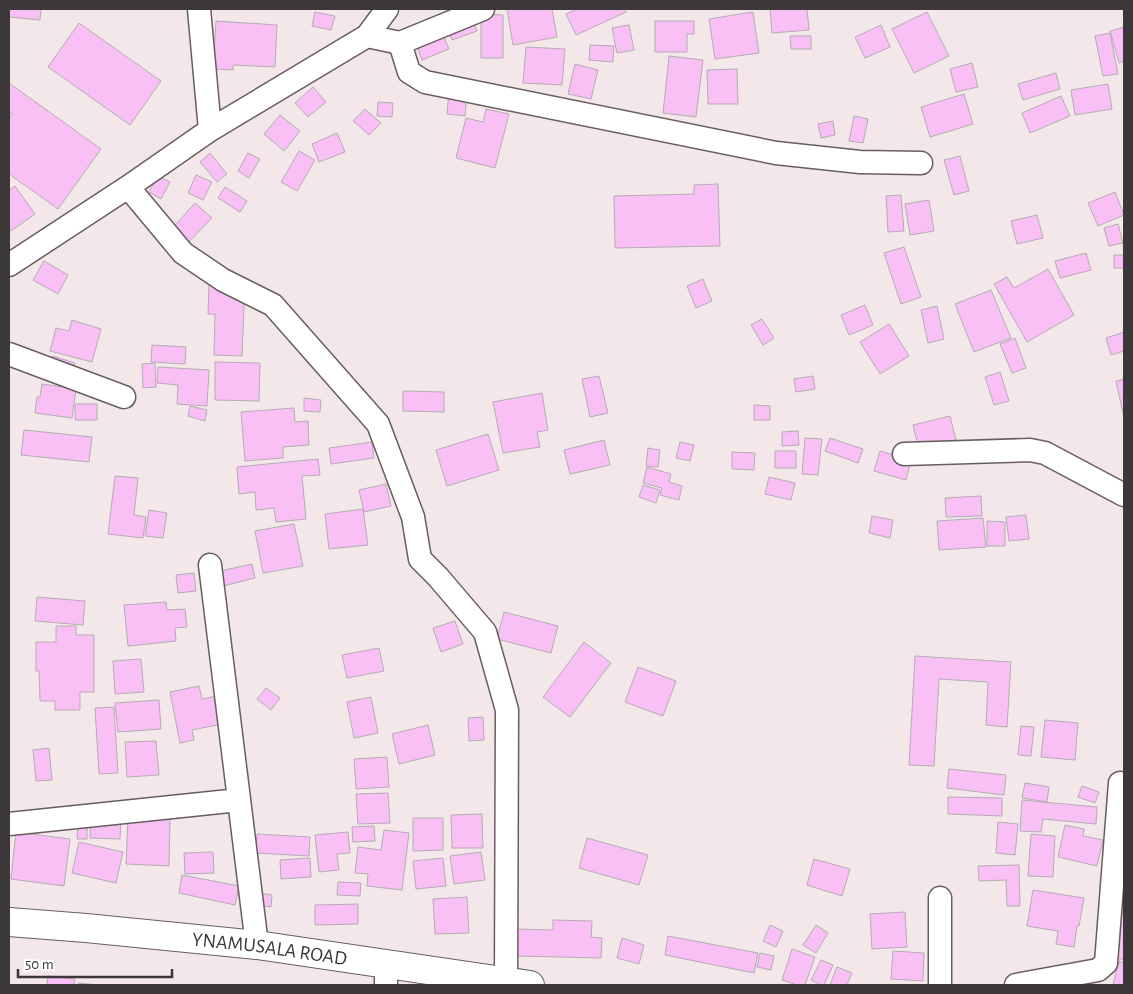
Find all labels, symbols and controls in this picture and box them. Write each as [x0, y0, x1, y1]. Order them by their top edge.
street label: YNAMUSALA ROAD [191, 930, 348, 969]
scale bar [18, 946, 171, 978]
text: 50 m [25, 957, 54, 972]

